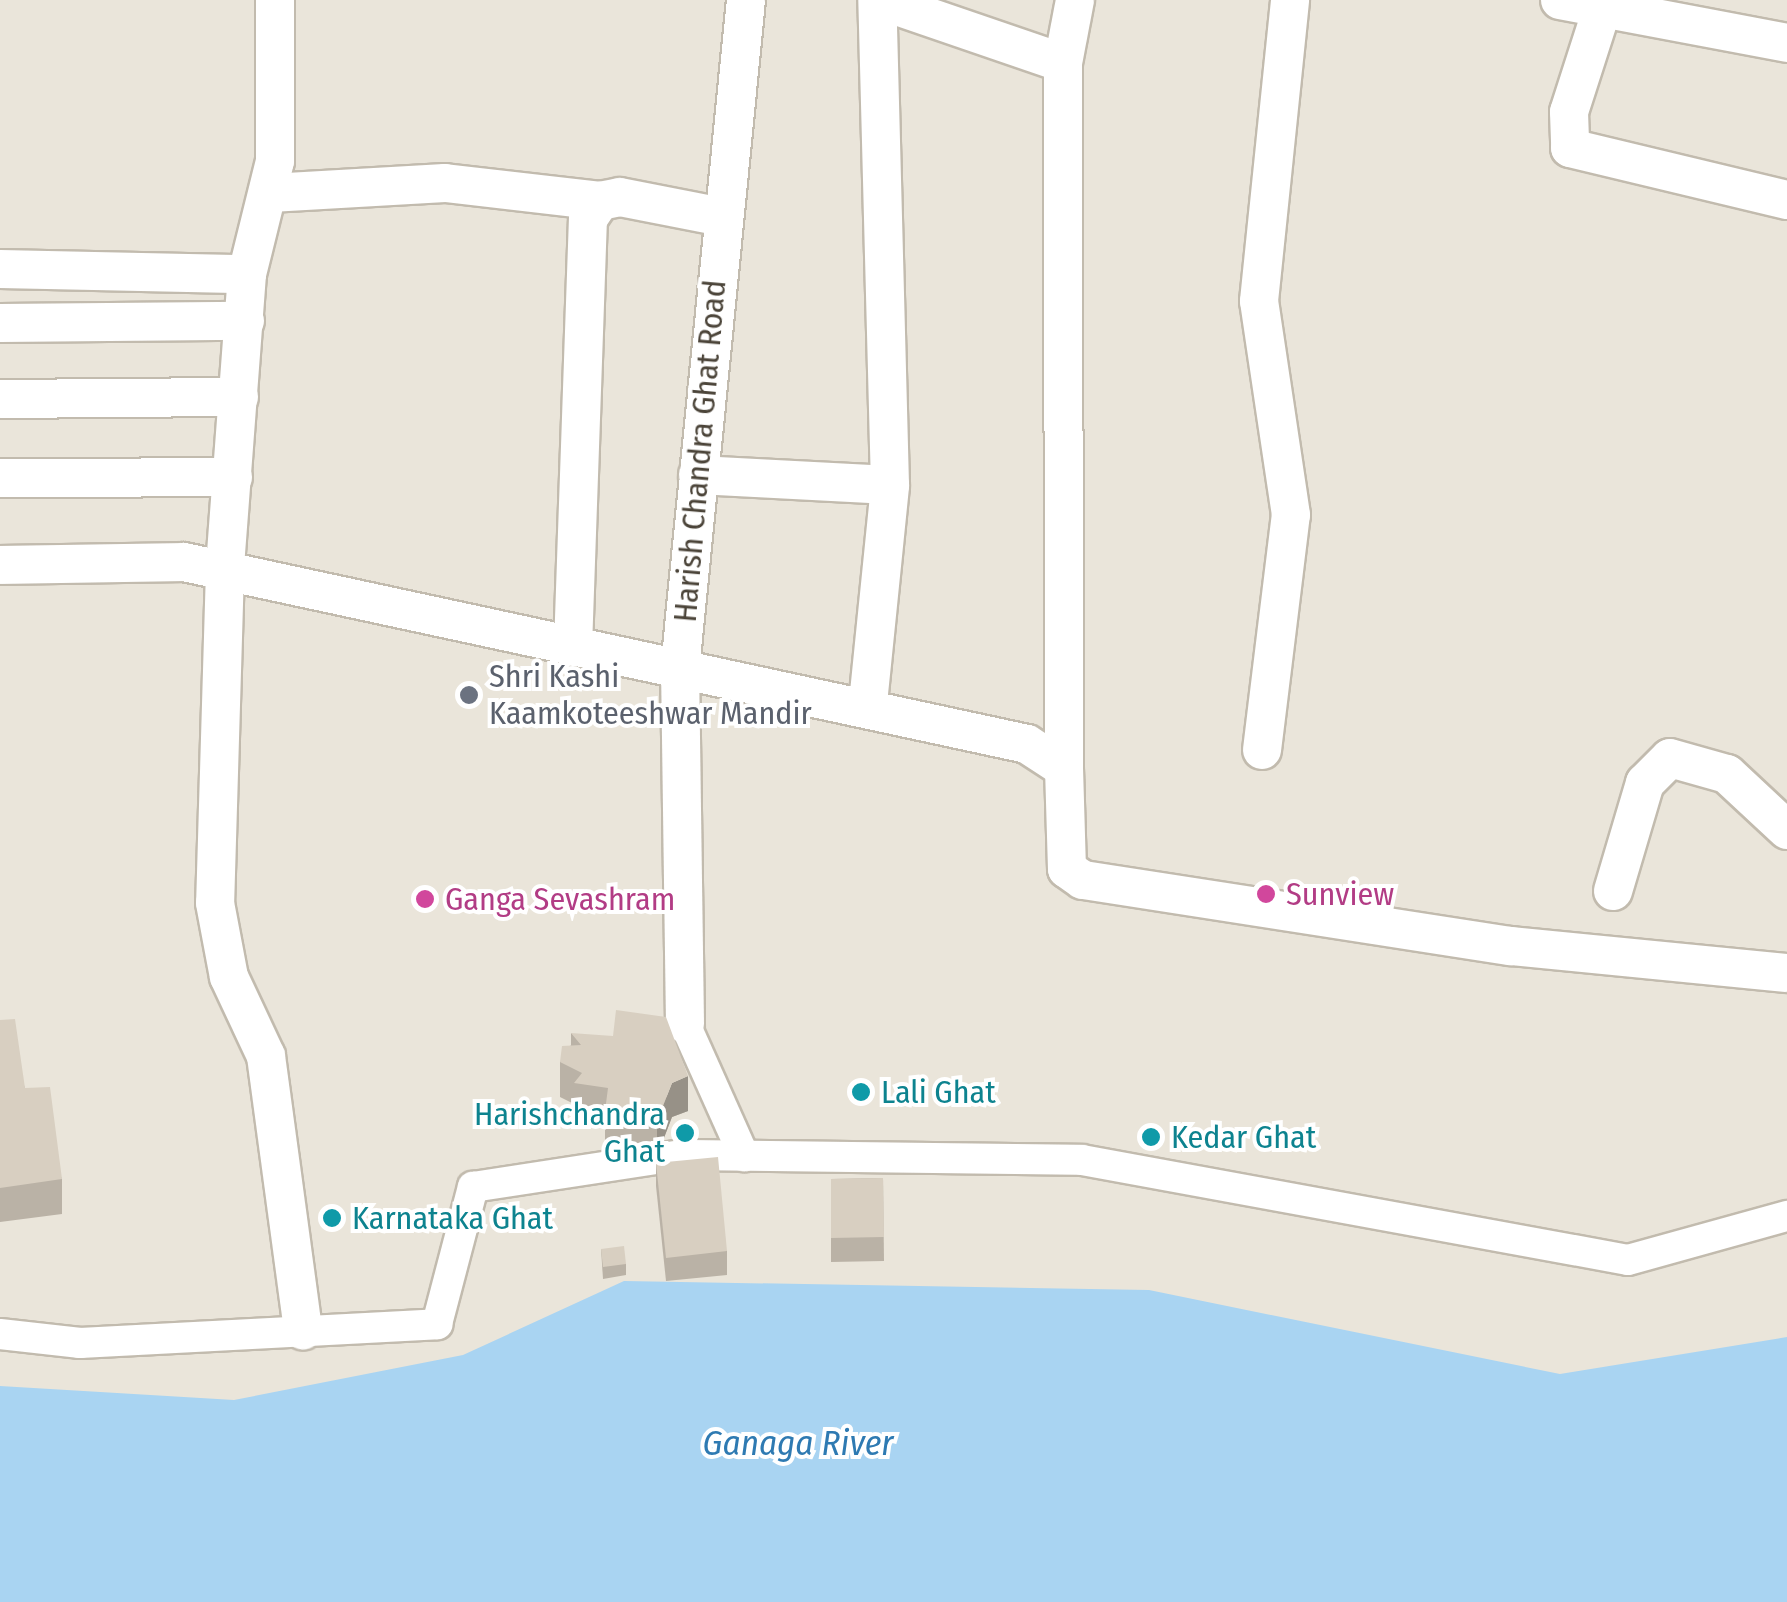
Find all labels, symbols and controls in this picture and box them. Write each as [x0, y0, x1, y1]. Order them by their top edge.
street label: Harish Chandra Ghat Road [666, 278, 734, 624]
place label: Shri Kashi Kaamkoteeshwar Mandir [489, 658, 812, 733]
marker: Shri Kashi Kaamkoteeshwar Mandir [458, 684, 480, 706]
place label: Sunview [1286, 875, 1394, 913]
place label: Ganga Sevashram [445, 880, 675, 918]
marker: Sunview [1255, 883, 1277, 905]
marker: Ganga Sevashram [414, 888, 436, 910]
place label: Lali Ghat [881, 1073, 996, 1111]
marker: Lali Ghat [850, 1081, 872, 1103]
place label: Harishchandra Ghat [474, 1096, 665, 1171]
place label: Kedar Ghat [1171, 1118, 1316, 1156]
marker: Harishchandra Ghat [674, 1122, 696, 1144]
marker: Kedar Ghat [1140, 1126, 1162, 1148]
place label: Karnataka Ghat [352, 1199, 553, 1237]
marker: Karnataka Ghat [321, 1207, 343, 1229]
water label: Ganaga River [703, 1422, 893, 1464]

